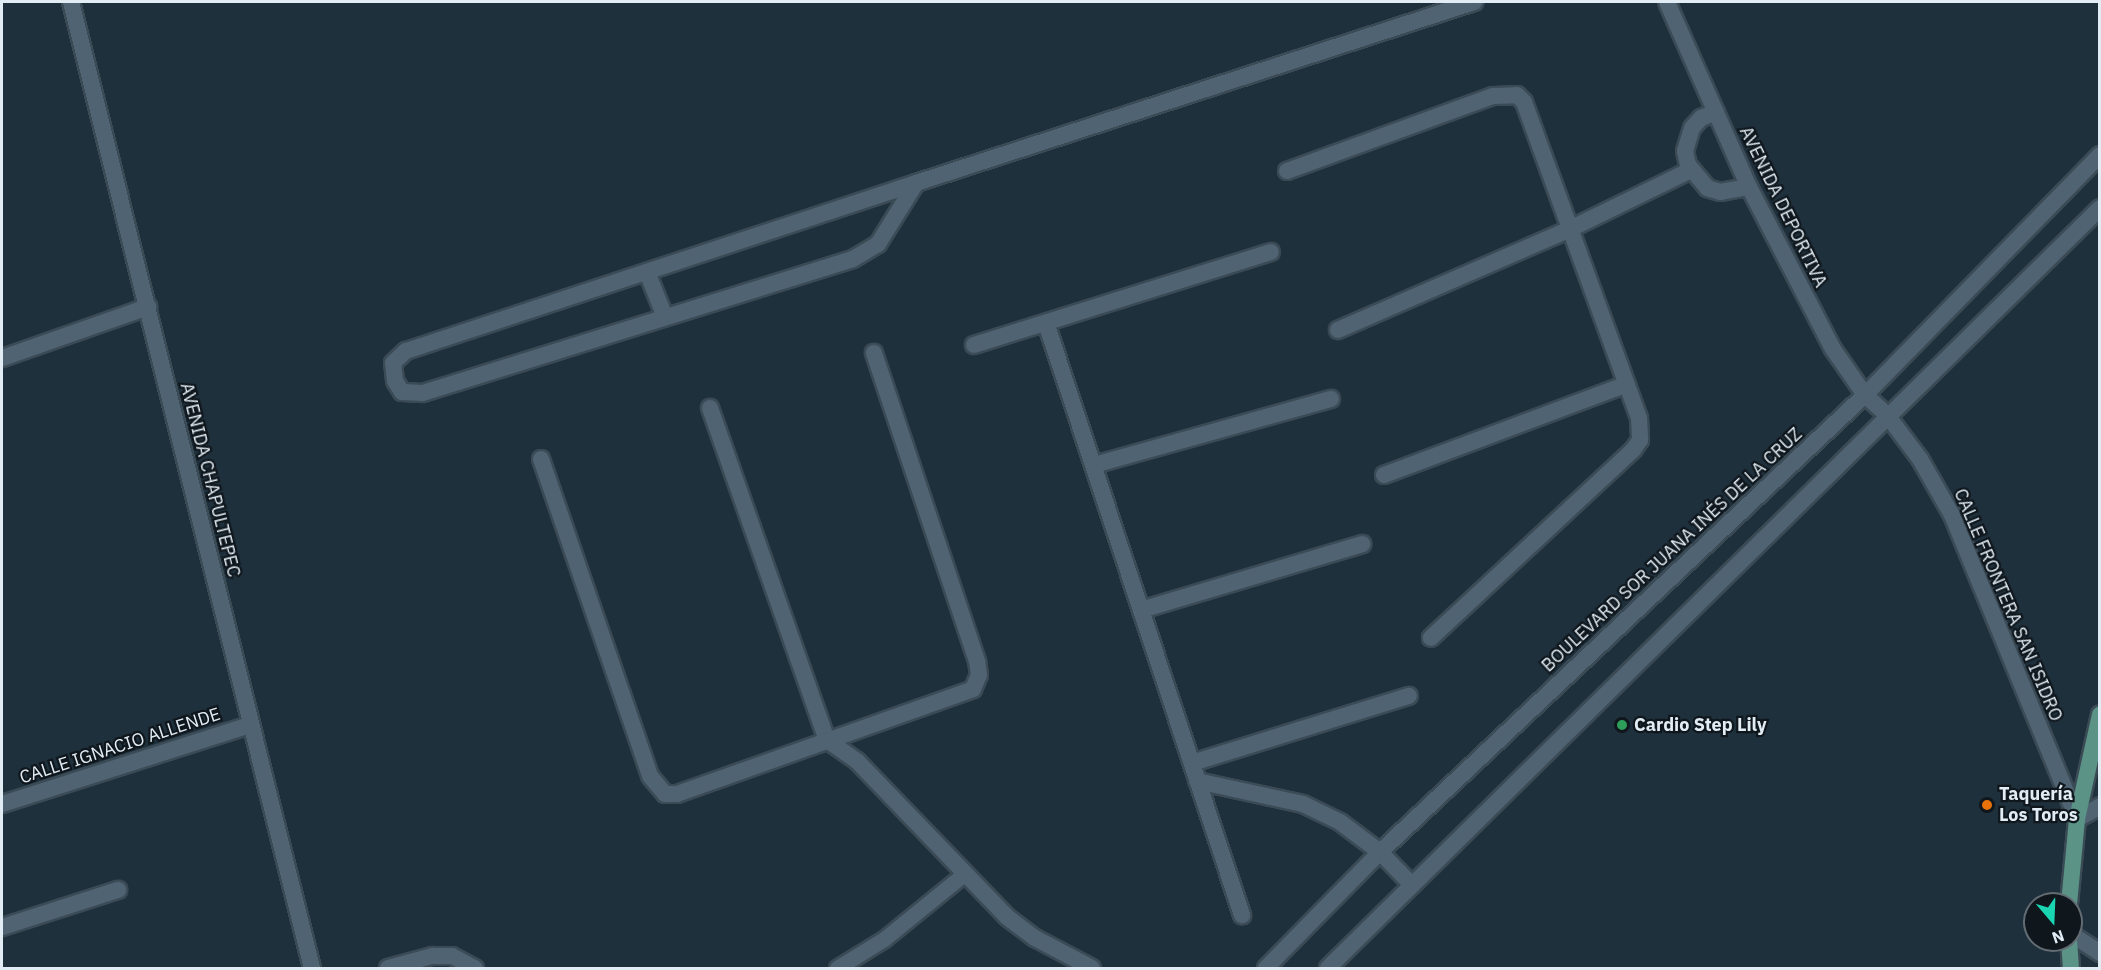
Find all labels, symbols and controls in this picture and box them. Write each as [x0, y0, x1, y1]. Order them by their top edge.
street label: AVENIDA DEPORTIVA [1735, 123, 1831, 291]
street label: AVENIDA CHAPULTEPEC [175, 381, 245, 579]
street label: BOULEVARD SOR JUANA INÉS DE LA CRUZ [1537, 423, 1807, 677]
street label: CALLE FRONTERA SAN ISIDRO [1949, 486, 2067, 724]
street label: CALLE IGNACIO ALLENDE [17, 703, 223, 789]
place label: Cardio Step Lily [1634, 714, 1767, 736]
marker: Cardio Step Lily [1615, 718, 1629, 732]
place label: Taquería Los Toros [1999, 784, 2078, 826]
marker: Taquería Los Toros [1980, 798, 1994, 812]
north arrow [2023, 892, 2083, 952]
text: N [2049, 926, 2067, 948]

